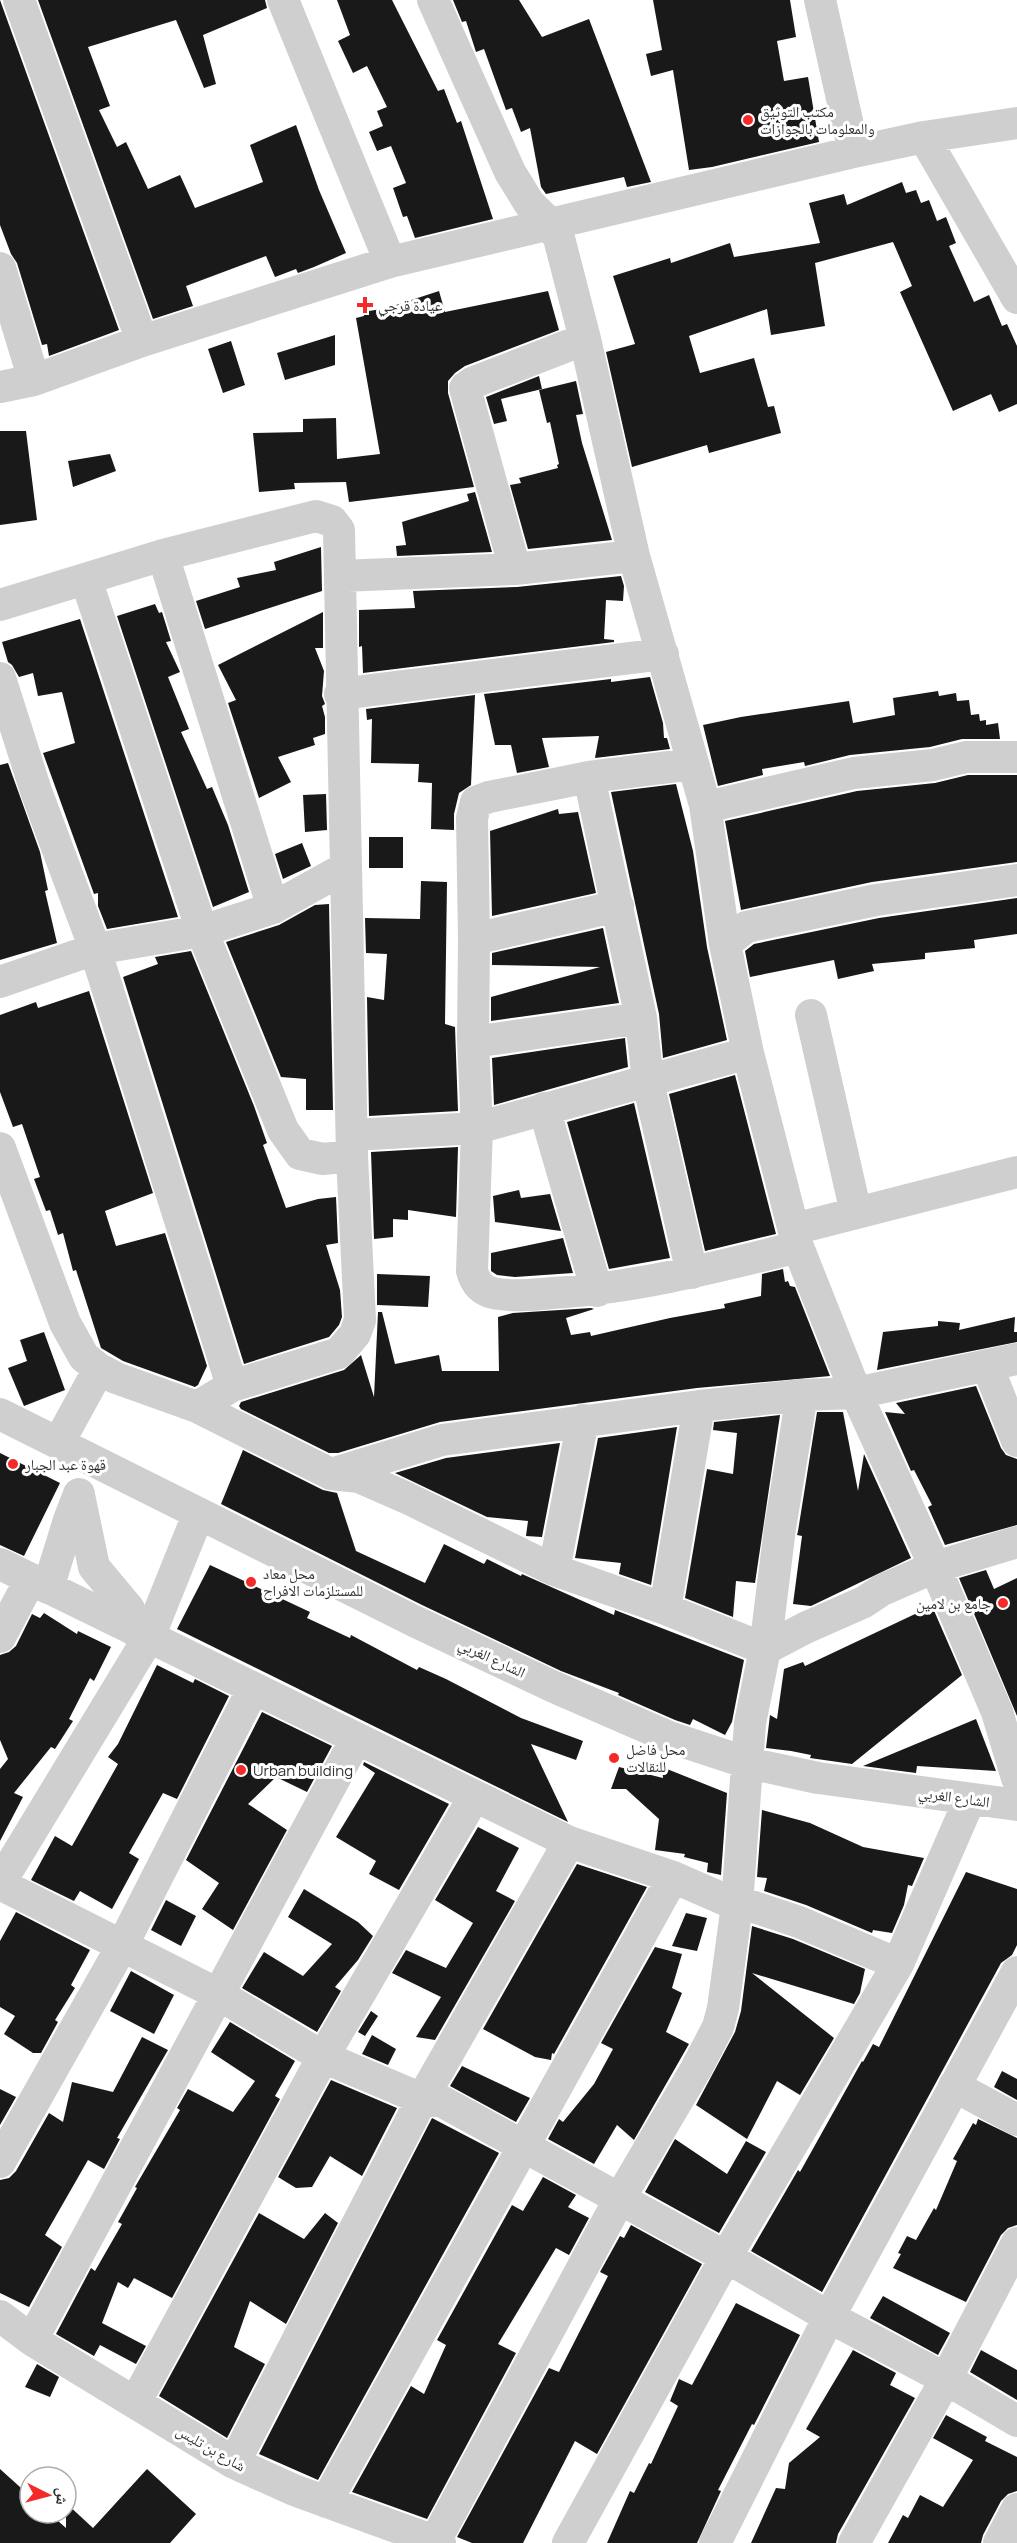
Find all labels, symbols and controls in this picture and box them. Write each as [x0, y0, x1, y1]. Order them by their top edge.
place label: مكتب التوثيق والمعلومات بالجوازات [760, 101, 875, 139]
marker: مكتب التوثيق والمعلومات بالجوازات [741, 113, 755, 127]
place label: عيادة قرجي [378, 295, 443, 317]
marker: عيادة قرجي [356, 296, 374, 314]
place label: قهوة عبد الجبار [24, 1454, 106, 1475]
marker: قهوة عبد الجبار [6, 1457, 20, 1471]
place label: محل معاد للمستلزمات الافراح [263, 1563, 363, 1601]
marker: محل معاد للمستلزمات الافراح [244, 1575, 258, 1589]
place label: جامع بن لامين [916, 1593, 991, 1614]
marker: جامع بن لامين [996, 1596, 1010, 1610]
street label: الشارع الغربي [454, 1633, 529, 1684]
place label: محل فاضل للنقالات [626, 1739, 686, 1777]
marker: محل فاضل للنقالات [607, 1751, 621, 1765]
place label: Urban building [253, 1760, 353, 1781]
marker: Urban building [234, 1763, 248, 1777]
street label: الشارع الغربي [917, 1782, 991, 1814]
street label: شارع بن تليس [172, 2420, 250, 2476]
north arrow [18, 2465, 78, 2525]
text: ش [51, 2487, 75, 2506]

